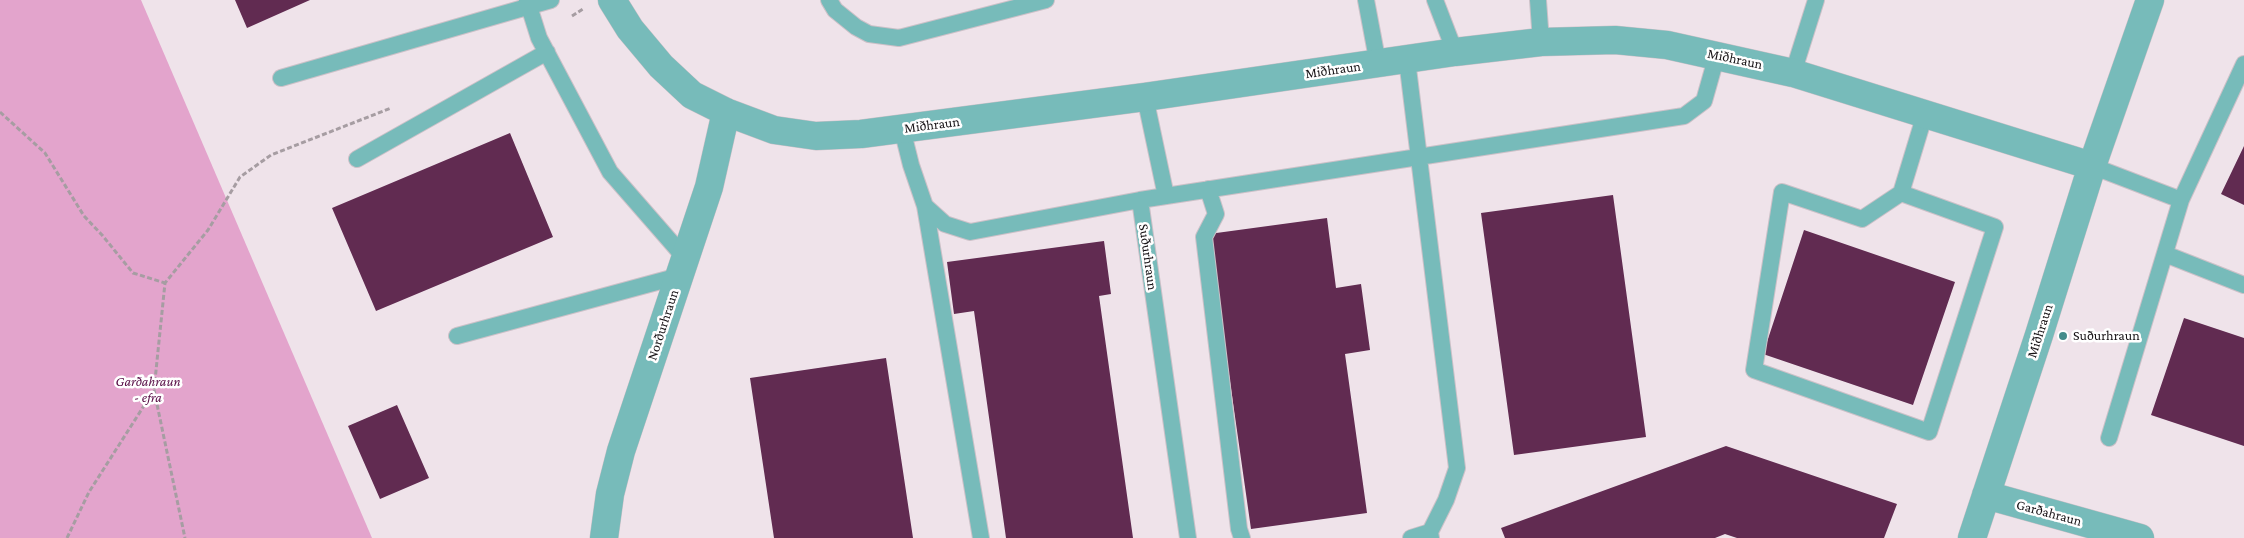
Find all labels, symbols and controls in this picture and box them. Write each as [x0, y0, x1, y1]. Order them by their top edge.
street label: Miðhraun [1706, 45, 1764, 73]
street label: Miðhraun [1304, 58, 1362, 82]
street label: Miðhraun [903, 113, 961, 137]
street label: Suðurhraun [1135, 223, 1161, 291]
street label: Norðurhraun [644, 287, 682, 363]
street label: Miðhraun [2023, 302, 2057, 360]
place label: Suðurhraun [2073, 328, 2140, 344]
marker: Suðurhraun [2057, 330, 2069, 342]
park label: Garðahraun - efra [116, 374, 180, 407]
street label: Garðahraun [2014, 496, 2084, 530]

